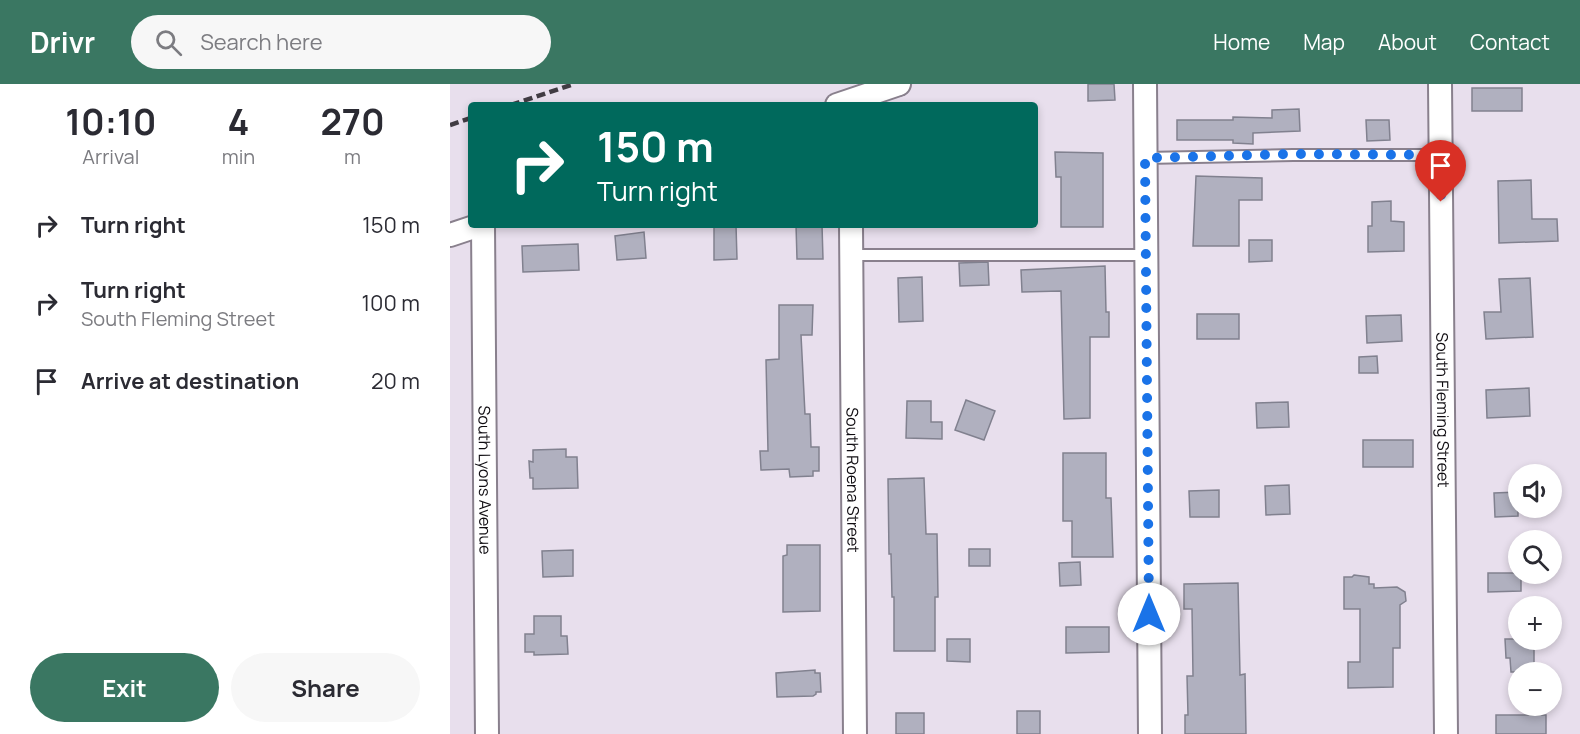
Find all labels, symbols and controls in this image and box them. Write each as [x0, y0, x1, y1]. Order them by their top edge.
search box [131, 15, 551, 69]
text: Drivr [30, 23, 95, 61]
icon: search [152, 26, 185, 59]
text: Search here [200, 27, 323, 57]
text: Home [1213, 28, 1270, 56]
text: Map [1303, 28, 1345, 56]
text: About [1378, 28, 1437, 56]
text: Contact [1470, 28, 1550, 56]
text: 10:10 [65, 97, 156, 146]
text: 4 [227, 97, 249, 146]
text: 270 [320, 97, 385, 146]
text: 150 m [597, 117, 714, 175]
icon: right [498, 126, 576, 204]
pin [1415, 140, 1466, 202]
text: Arrival [82, 143, 139, 170]
text: min [222, 143, 255, 170]
text: m [344, 143, 361, 170]
icon: arrive [1424, 149, 1457, 182]
text: Turn right [597, 172, 718, 209]
icon: right [30, 209, 63, 242]
text: Turn right [81, 210, 186, 240]
text: 150 m [362, 210, 420, 240]
text: Turn right [81, 275, 186, 305]
icon: right [30, 287, 63, 320]
text: 100 m [362, 288, 420, 318]
text: South Fleming Street [81, 305, 275, 332]
street label: South Fleming Street [1431, 332, 1455, 488]
icon: arrive [30, 365, 63, 398]
text: Arrive at destination [81, 366, 299, 396]
text: 20 m [371, 366, 420, 396]
street label: South Lyons Avenue [473, 405, 497, 555]
street label: South Roena Street [841, 407, 865, 553]
map controls [1508, 464, 1562, 716]
button: sound [1508, 464, 1562, 518]
button: search [1508, 530, 1562, 584]
position arrow [1117, 582, 1181, 646]
button: + [1508, 596, 1562, 650]
button: Exit [30, 653, 219, 722]
button: Share [231, 653, 420, 722]
button: − [1508, 662, 1562, 716]

